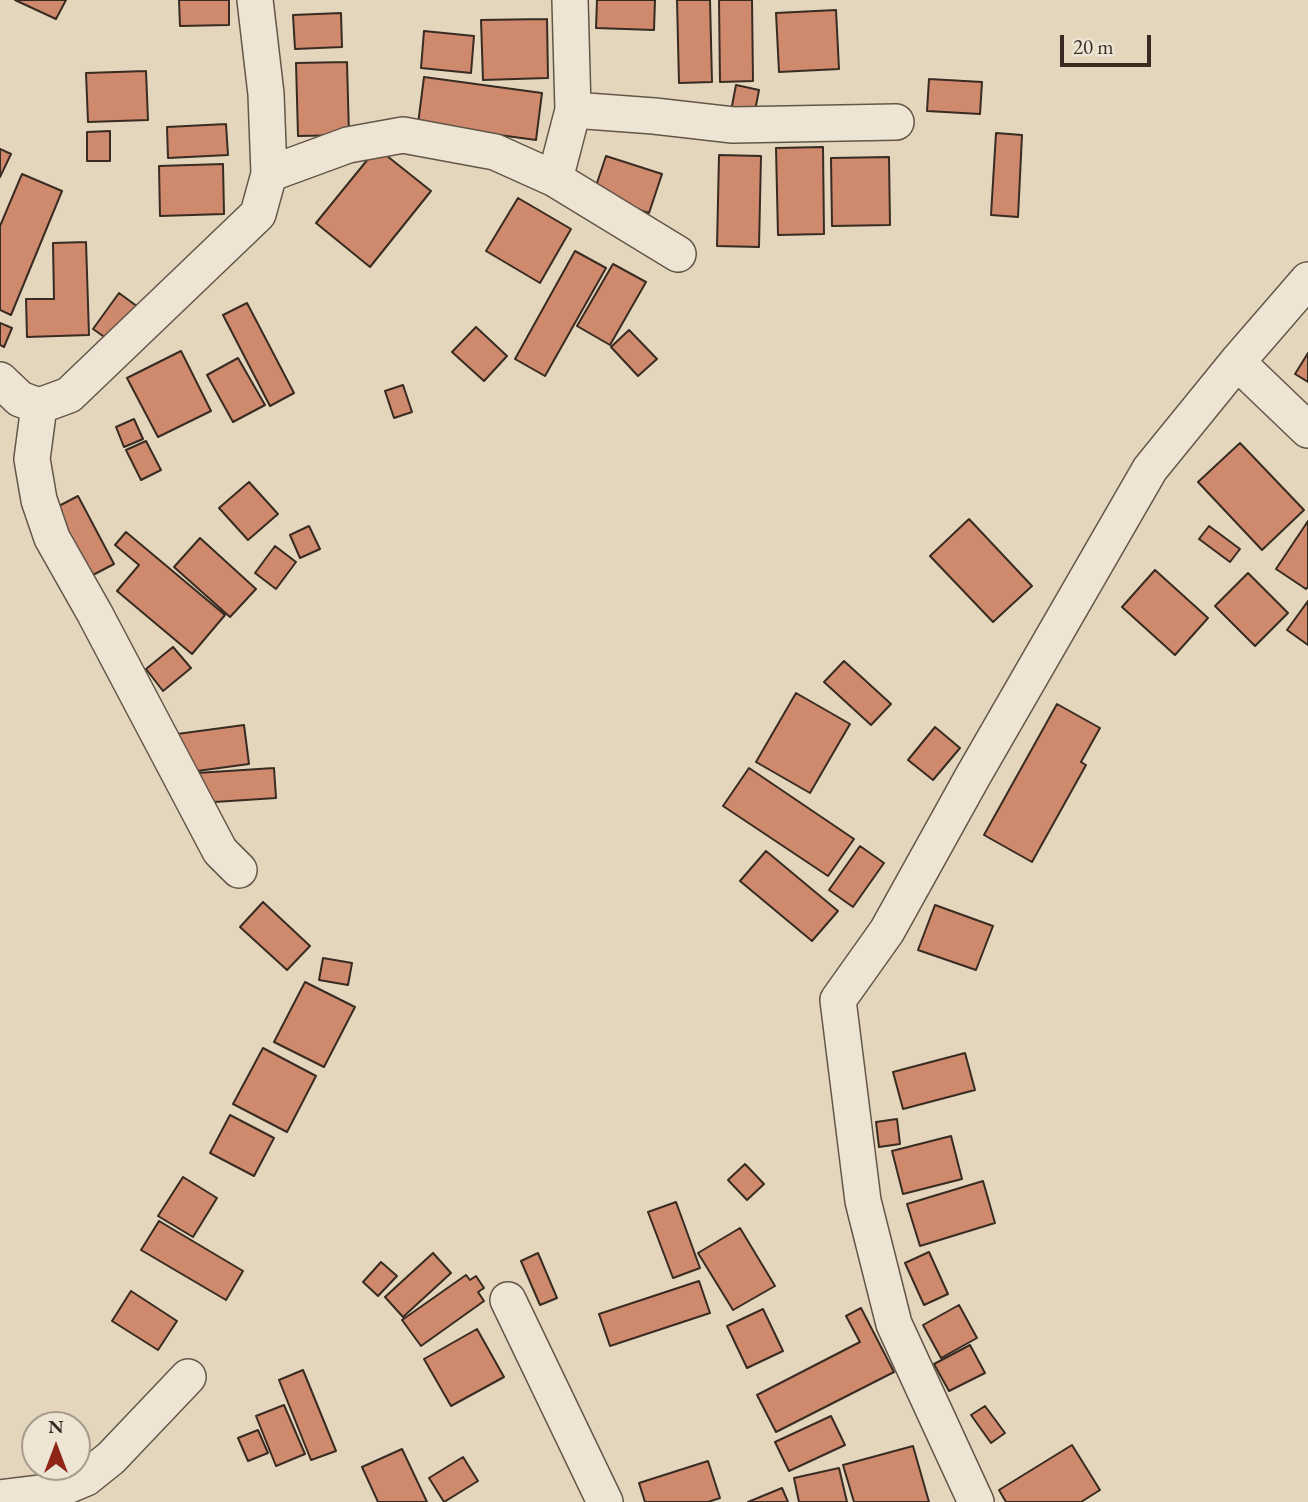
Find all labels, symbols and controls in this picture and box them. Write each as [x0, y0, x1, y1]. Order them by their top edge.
scale bar [1063, 21, 1154, 65]
text: 20 m [1073, 33, 1114, 60]
north arrow [21, 1411, 91, 1481]
text: N [48, 1414, 64, 1439]

